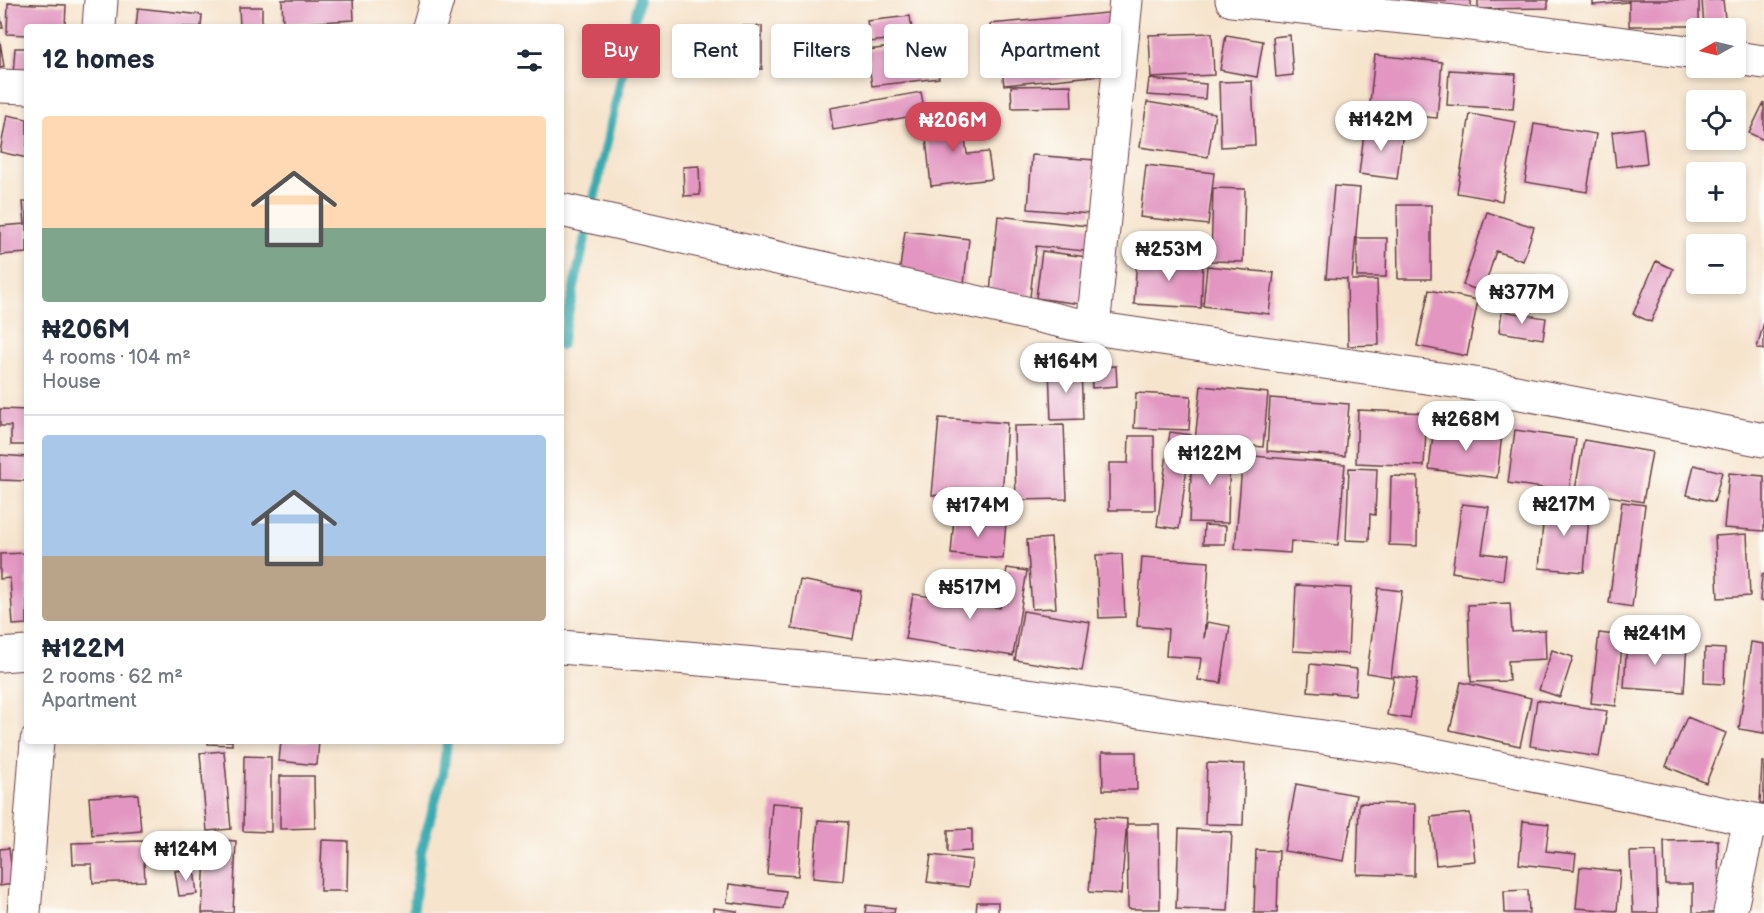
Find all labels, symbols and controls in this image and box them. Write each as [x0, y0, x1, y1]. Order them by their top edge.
north arrow [1686, 18, 1746, 78]
map controls [1686, 18, 1746, 294]
chip: Buy [582, 24, 660, 78]
chip: Rent [672, 24, 759, 78]
chip: Filters [771, 24, 872, 78]
chip: New [884, 24, 968, 78]
chip: Apartment [980, 24, 1121, 78]
icon: filters [513, 44, 546, 77]
text: 12 homes [42, 45, 154, 76]
button: locate [1686, 90, 1746, 150]
pin: ₦142M [1339, 101, 1423, 152]
pin: ₦206M [911, 102, 995, 153]
text: ₦142M [1349, 108, 1413, 132]
text: ₦206M [919, 109, 987, 133]
icon: home [240, 155, 348, 263]
button: + [1686, 162, 1746, 222]
pin: ₦253M [1127, 231, 1211, 282]
button: − [1686, 234, 1746, 294]
text: ₦253M [1136, 238, 1202, 262]
pin: ₦377M [1480, 274, 1564, 325]
text: ₦377M [1489, 281, 1555, 305]
text: ₦206M [42, 315, 130, 346]
pin: ₦164M [1024, 343, 1108, 394]
text: 4 rooms · 104 m² [42, 346, 191, 370]
text: ₦164M [1034, 350, 1098, 374]
text: House [42, 370, 101, 394]
pin: ₦268M [1424, 401, 1508, 452]
text: ₦268M [1432, 408, 1500, 432]
pin: ₦122M [1168, 435, 1252, 486]
text: ₦122M [1178, 442, 1242, 466]
icon: home [240, 474, 348, 582]
pin: ₦217M [1522, 486, 1606, 537]
pin: ₦174M [936, 487, 1020, 538]
text: ₦217M [1533, 493, 1595, 517]
text: ₦174M [947, 494, 1009, 518]
pin: ₦517M [928, 569, 1012, 620]
text: ₦517M [939, 576, 1001, 600]
pin: ₦241M [1613, 615, 1697, 666]
text: ₦241M [1624, 622, 1686, 646]
text: ₦122M [42, 634, 125, 665]
text: 2 rooms · 62 m² [42, 665, 183, 689]
text: Apartment [42, 689, 137, 713]
pin: ₦124M [144, 831, 228, 882]
text: ₦124M [154, 838, 218, 862]

